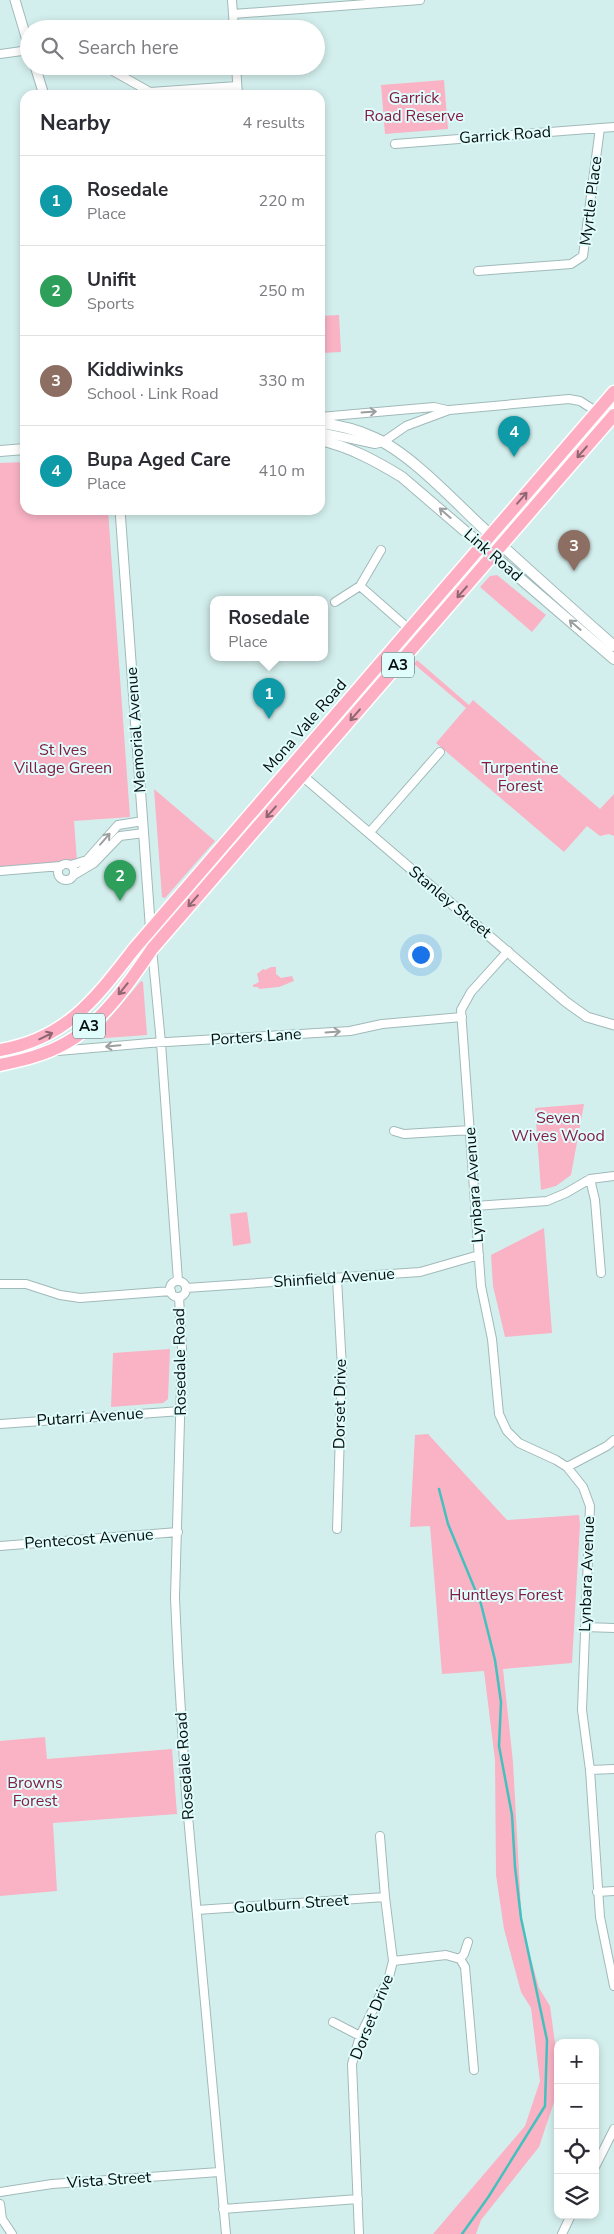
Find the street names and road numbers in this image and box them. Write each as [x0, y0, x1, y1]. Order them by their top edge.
street label: Garrick Road [458, 121, 552, 149]
street label: Myrtle Place [575, 155, 607, 247]
street label: Link Road [459, 523, 527, 587]
road number: A3 [382, 652, 414, 678]
street label: Memorial Avenue [121, 666, 151, 794]
street label: Mona Vale Road [258, 674, 352, 778]
street label: Stanley Street [404, 861, 496, 943]
road number: A3 [73, 1014, 105, 1038]
street label: Porters Lane [210, 1023, 302, 1051]
street label: Lynbara Avenue [459, 1126, 489, 1244]
street label: Shinfield Avenue [273, 1263, 395, 1293]
street label: Rosedale Road [168, 1308, 192, 1416]
street label: Dorset Drive [328, 1359, 352, 1449]
street label: Putarri Avenue [36, 1402, 144, 1432]
street label: Lynbara Avenue [574, 1516, 600, 1632]
street label: Pentecost Avenue [24, 1524, 154, 1554]
street label: Rosedale Road [170, 1711, 200, 1821]
street label: Goulburn Street [233, 1889, 350, 1919]
street label: Dorset Drive [345, 1971, 399, 2063]
street label: Vista Street [65, 2166, 152, 2194]

